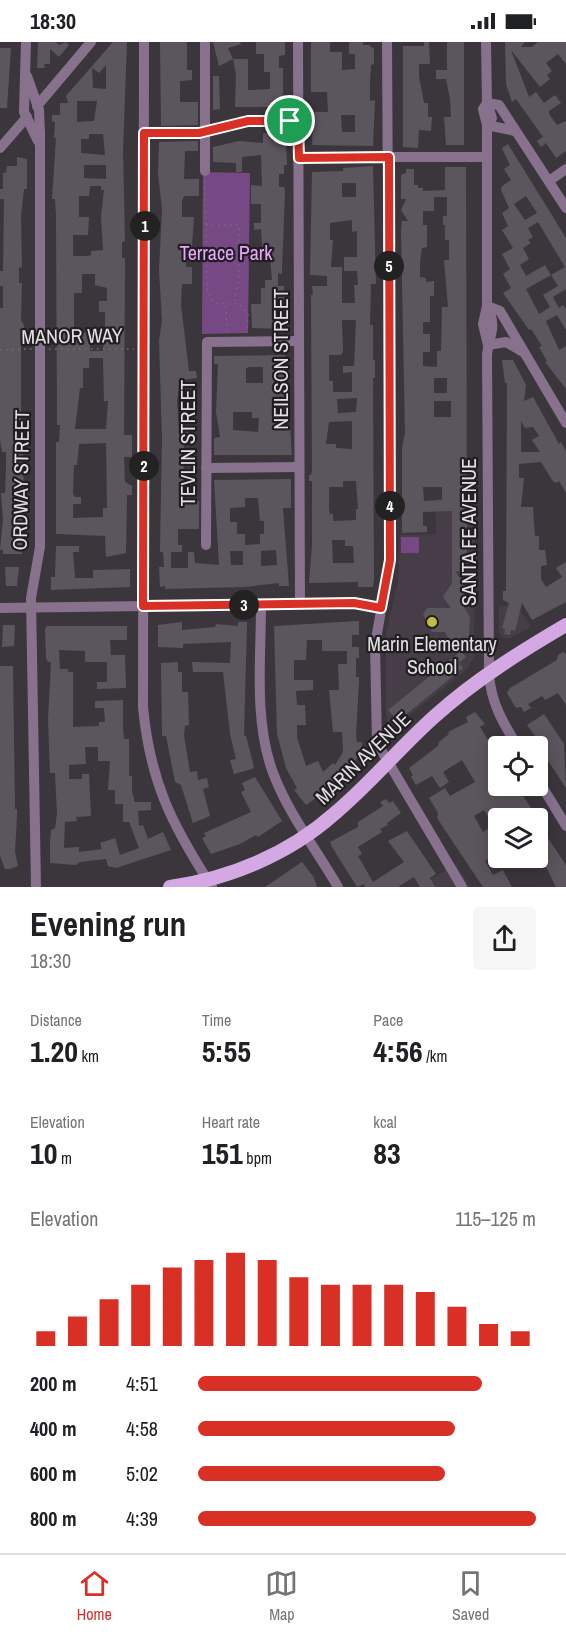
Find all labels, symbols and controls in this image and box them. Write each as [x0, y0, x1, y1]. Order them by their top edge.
text: 18:30 [30, 6, 76, 36]
pin [264, 95, 315, 146]
icon: arrive [273, 104, 306, 137]
pin: 1 [130, 211, 160, 241]
text: 1 [141, 215, 149, 237]
park label: Terrace Park [180, 239, 273, 266]
pin: 5 [374, 251, 404, 281]
text: 5 [385, 255, 393, 277]
street label: NEILSON STREET [267, 288, 294, 430]
street label: MANOR WAY [21, 321, 123, 350]
street label: TEVLIN STREET [174, 380, 201, 506]
street label: ORDWAY STREET [6, 409, 35, 551]
pin: 2 [129, 451, 159, 481]
text: 2 [140, 455, 148, 477]
street label: SANTA FE AVENUE [455, 458, 482, 606]
pin: 4 [375, 491, 405, 521]
text: 4 [386, 495, 394, 517]
pin: 3 [229, 590, 259, 620]
text: 3 [240, 594, 248, 616]
marker: Marin Elementary School [425, 615, 439, 629]
place label: Marin Elementary School [367, 630, 498, 680]
street label: MARIN AVENUE [309, 705, 416, 810]
map controls [488, 736, 548, 868]
button: locate [488, 736, 548, 796]
button: layers [488, 808, 548, 868]
text: Evening run [30, 902, 186, 946]
button: share [473, 907, 536, 970]
text: 18:30 [30, 947, 71, 974]
text: Distance [30, 1009, 82, 1031]
text: Time [202, 1009, 231, 1031]
text: Pace [373, 1009, 403, 1031]
text: 1.20 [30, 1031, 78, 1071]
text: 5:55 [202, 1031, 251, 1071]
text: 4:56 [373, 1031, 423, 1071]
text: km [78, 1045, 99, 1067]
text: /km [423, 1045, 447, 1067]
text: Elevation [30, 1111, 85, 1133]
text: Heart rate [202, 1111, 260, 1133]
text: kcal [373, 1111, 397, 1133]
text: 10 [30, 1133, 57, 1173]
text: 151 [202, 1133, 243, 1173]
text: 83 [373, 1133, 401, 1173]
text: m [57, 1147, 72, 1169]
text: bpm [243, 1147, 272, 1169]
text: Elevation [30, 1205, 98, 1232]
text: 115–125 m [455, 1205, 536, 1232]
text: 200 m [30, 1370, 77, 1397]
text: 4:51 [126, 1370, 158, 1397]
text: 400 m [30, 1415, 77, 1442]
text: 4:58 [126, 1415, 158, 1442]
text: 600 m [30, 1460, 77, 1487]
text: 5:02 [126, 1460, 158, 1487]
text: 800 m [30, 1505, 77, 1532]
text: 4:39 [126, 1505, 158, 1532]
tab: Home [77, 1567, 112, 1625]
tab: Map [265, 1567, 298, 1625]
tab: Saved [452, 1567, 489, 1625]

